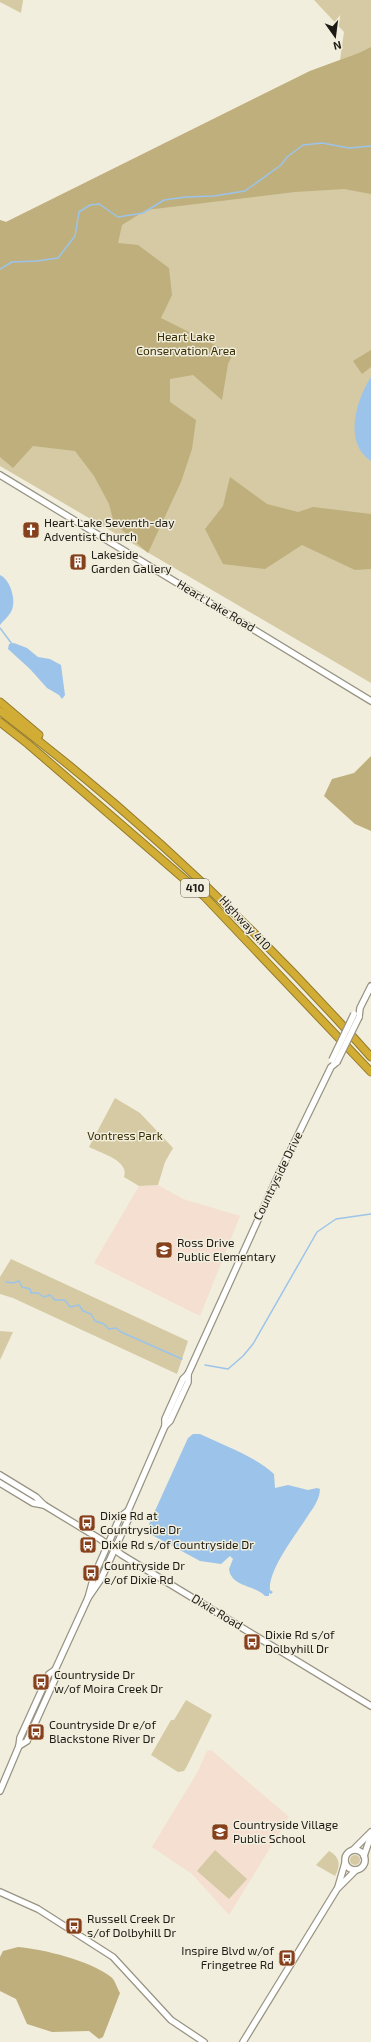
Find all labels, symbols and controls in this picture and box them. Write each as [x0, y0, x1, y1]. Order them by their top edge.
north arrow [315, 16, 355, 56]
text: N [332, 39, 343, 53]
park label: Heart Lake Conservation Area [136, 329, 236, 357]
place label: Heart Lake Seventh-day Adventist Church [44, 515, 175, 543]
church icon: Heart Lake Seventh-day Adventist Church [21, 520, 41, 540]
place label: Lakeside Garden Gallery [91, 547, 172, 575]
building icon: Lakeside Garden Gallery [68, 552, 88, 572]
street label: Heart Lake Road [175, 576, 258, 634]
road number: 410 [181, 879, 209, 897]
street label: Highway 410 [217, 892, 274, 952]
park label: Vontress Park [87, 1128, 163, 1142]
street label: Countryside Drive [250, 1129, 305, 1222]
place label: Ross Drive Public Elementary [177, 1235, 276, 1263]
school or university icon: Ross Drive Public Elementary [154, 1240, 174, 1260]
place label: Dixie Rd at Countryside Dr [100, 1508, 181, 1536]
bus stop icon: Dixie Rd at Countryside Dr [77, 1513, 97, 1533]
bus stop icon: Dixie Rd s/of Countryside Dr [78, 1535, 98, 1555]
place label: Dixie Rd s/of Countryside Dr [101, 1537, 254, 1551]
place label: Countryside Dr e/of Dixie Rd [104, 1558, 185, 1586]
bus stop icon: Countryside Dr e/of Dixie Rd [81, 1563, 101, 1583]
street label: Dixie Road [189, 1590, 246, 1632]
place label: Dixie Rd s/of Dolbyhill Dr [265, 1627, 335, 1655]
bus stop icon: Dixie Rd s/of Dolbyhill Dr [242, 1632, 262, 1652]
place label: Countryside Dr w/of Moira Creek Dr [54, 1667, 163, 1695]
bus stop icon: Countryside Dr w/of Moira Creek Dr [31, 1672, 51, 1692]
place label: Countryside Dr e/of Blackstone River Dr [49, 1717, 156, 1745]
bus stop icon: Countryside Dr e/of Blackstone River Dr [26, 1722, 46, 1742]
place label: Countryside Village Public School [233, 1817, 338, 1845]
school or university icon: Countryside Village Public School [210, 1822, 230, 1842]
place label: Russell Creek Dr s/of Dolbyhill Dr [87, 1911, 177, 1939]
bus stop icon: Russell Creek Dr s/of Dolbyhill Dr [64, 1916, 84, 1936]
place label: Inspire Blvd w/of Fringetree Rd [181, 1943, 274, 1971]
bus stop icon: Inspire Blvd w/of Fringetree Rd [277, 1948, 297, 1968]

